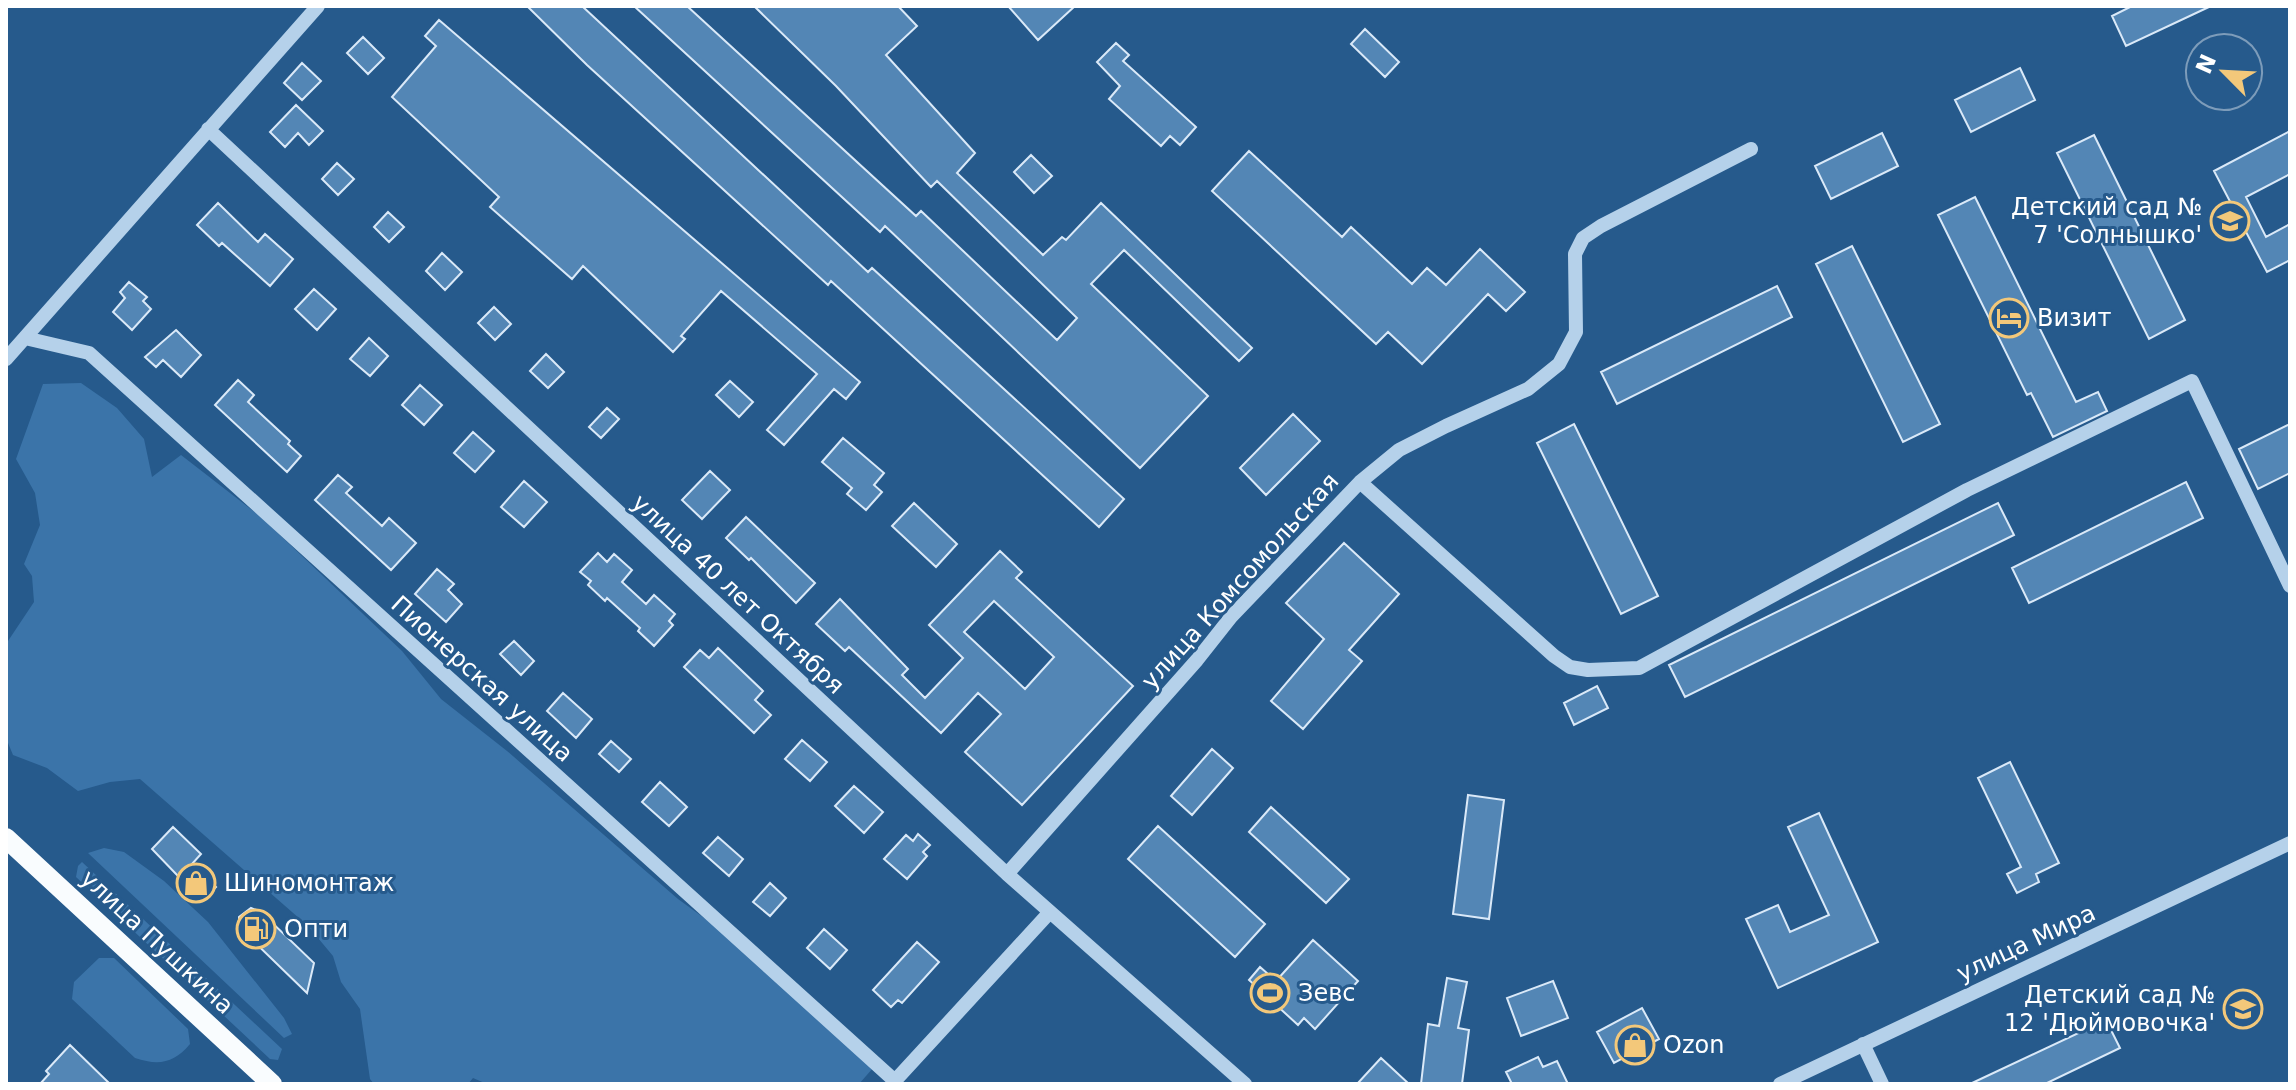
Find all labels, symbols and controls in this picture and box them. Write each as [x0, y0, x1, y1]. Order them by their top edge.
north arrow [2184, 32, 2264, 112]
text: N [2191, 51, 2221, 78]
place label: Детский сад № 7 'Солнышко' [2011, 193, 2202, 249]
school or university icon: Детский сад № 7 'Солнышко' [2209, 200, 2251, 242]
hotel icon: Визит [1988, 297, 2030, 339]
place label: Визит [2037, 304, 2111, 332]
street label: улица Комсомольская [1136, 467, 1344, 695]
street label: улица 40 лет Октября [626, 488, 850, 700]
street label: Пионерская улица [385, 590, 579, 768]
shop icon: Шиномонтаж [175, 862, 217, 904]
street label: улица Пушкина [75, 864, 239, 1020]
place label: Шиномонтаж [224, 869, 394, 897]
street label: улица Мира [1952, 899, 2100, 987]
fuel station icon: Опти [235, 908, 277, 950]
place label: Опти [284, 915, 348, 943]
sports icon: Зевс [1249, 972, 1291, 1014]
place label: Зевс [1298, 979, 1356, 1007]
place label: Детский сад № 12 'Дюймовочка' [2004, 981, 2215, 1037]
school or university icon: Детский сад № 12 'Дюймовочка' [2222, 988, 2264, 1030]
shop icon: Ozon [1614, 1024, 1656, 1066]
place label: Ozon [1663, 1031, 1724, 1059]

